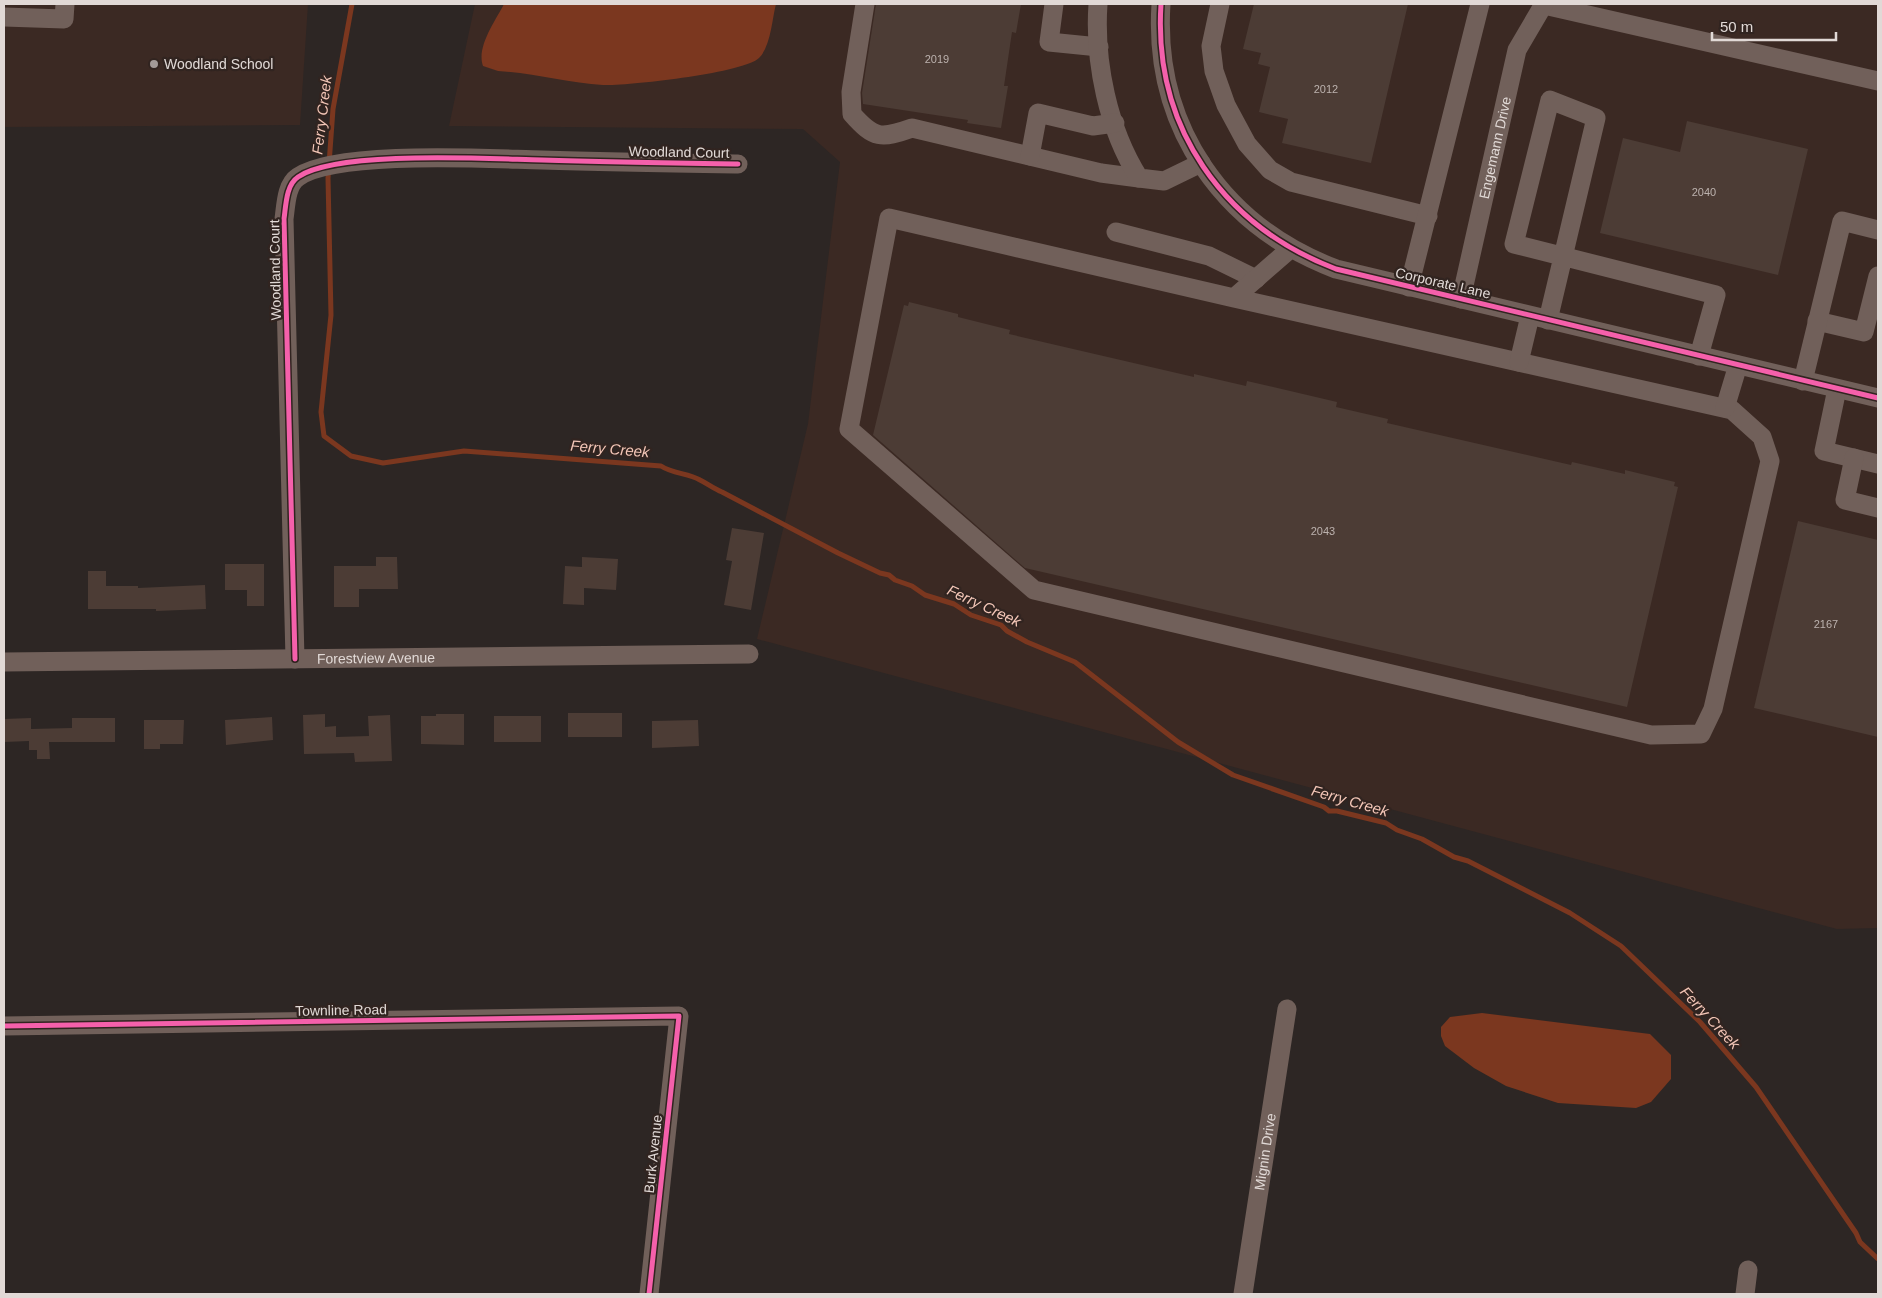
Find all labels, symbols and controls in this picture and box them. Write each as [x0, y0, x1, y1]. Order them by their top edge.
scale bar [1712, 10, 1836, 42]
text: 50 m [1720, 18, 1753, 35]
house number: 2019 [925, 53, 949, 65]
place label: Woodland School [164, 56, 273, 72]
marker: Woodland School [148, 58, 160, 70]
water label: Ferry Creek [308, 73, 335, 155]
house number: 2012 [1314, 83, 1338, 95]
street label: Engemann Drive [1476, 95, 1514, 200]
street label: Woodland Court [628, 143, 730, 161]
house number: 2040 [1692, 186, 1716, 198]
street label: Woodland Court [266, 219, 284, 321]
street label: Corporate Lane [1394, 264, 1492, 302]
water label: Ferry Creek [570, 437, 652, 461]
house number: 2043 [1311, 525, 1335, 537]
water label: Ferry Creek [945, 581, 1025, 631]
house number: 2167 [1814, 618, 1838, 630]
street label: Forestview Avenue [317, 649, 435, 667]
water label: Ferry Creek [1310, 781, 1392, 820]
water label: Ferry Creek [1677, 983, 1745, 1054]
street label: Townline Road [295, 1001, 387, 1019]
street label: Mignin Drive [1251, 1112, 1279, 1191]
street label: Burk Avenue [641, 1114, 665, 1194]

